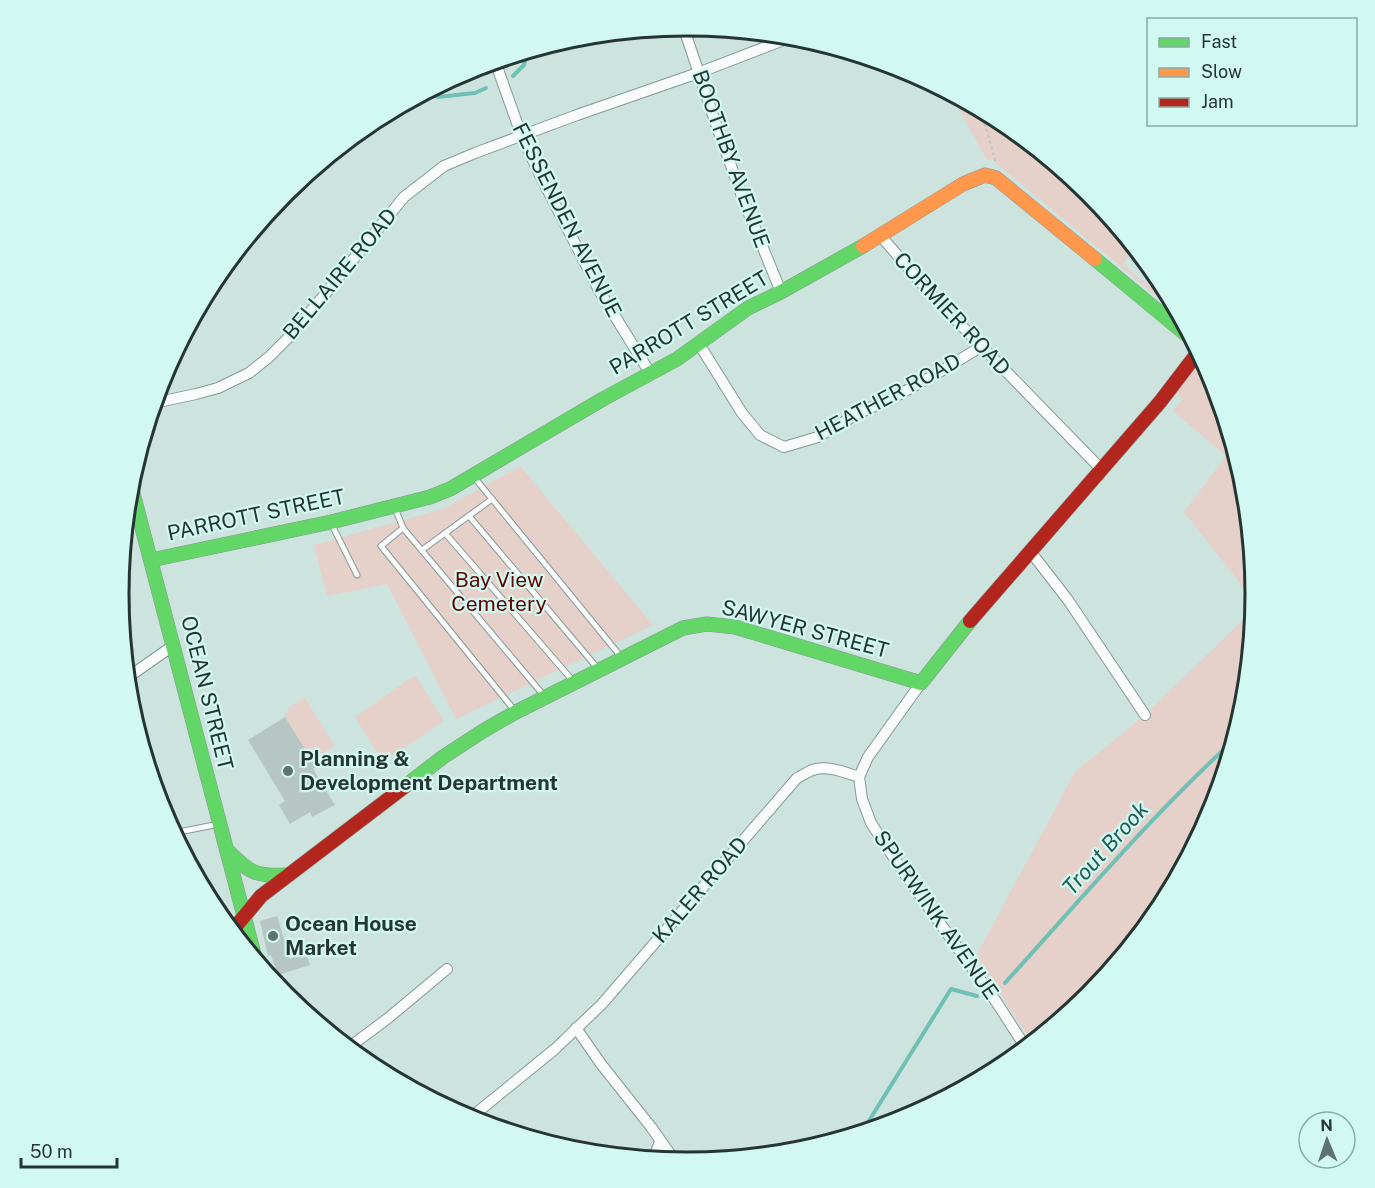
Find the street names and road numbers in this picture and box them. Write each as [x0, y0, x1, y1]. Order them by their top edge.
street label: BOOTHBY AVENUE [688, 66, 775, 251]
street label: FESSENDEN AVENUE [508, 118, 627, 321]
street label: BELLAIRE ROAD [278, 203, 402, 344]
street label: CORMIER ROAD [889, 247, 1016, 380]
street label: PARROTT STREET [605, 265, 773, 380]
street label: HEATHER ROAD [811, 348, 965, 445]
street label: PARROTT STREET [165, 483, 347, 546]
street label: SAWYER STREET [719, 594, 891, 663]
street label: OCEAN STREET [176, 613, 239, 773]
street label: SPURWINK AVENUE [869, 826, 1004, 1004]
street label: KALER ROAD [647, 832, 752, 948]

